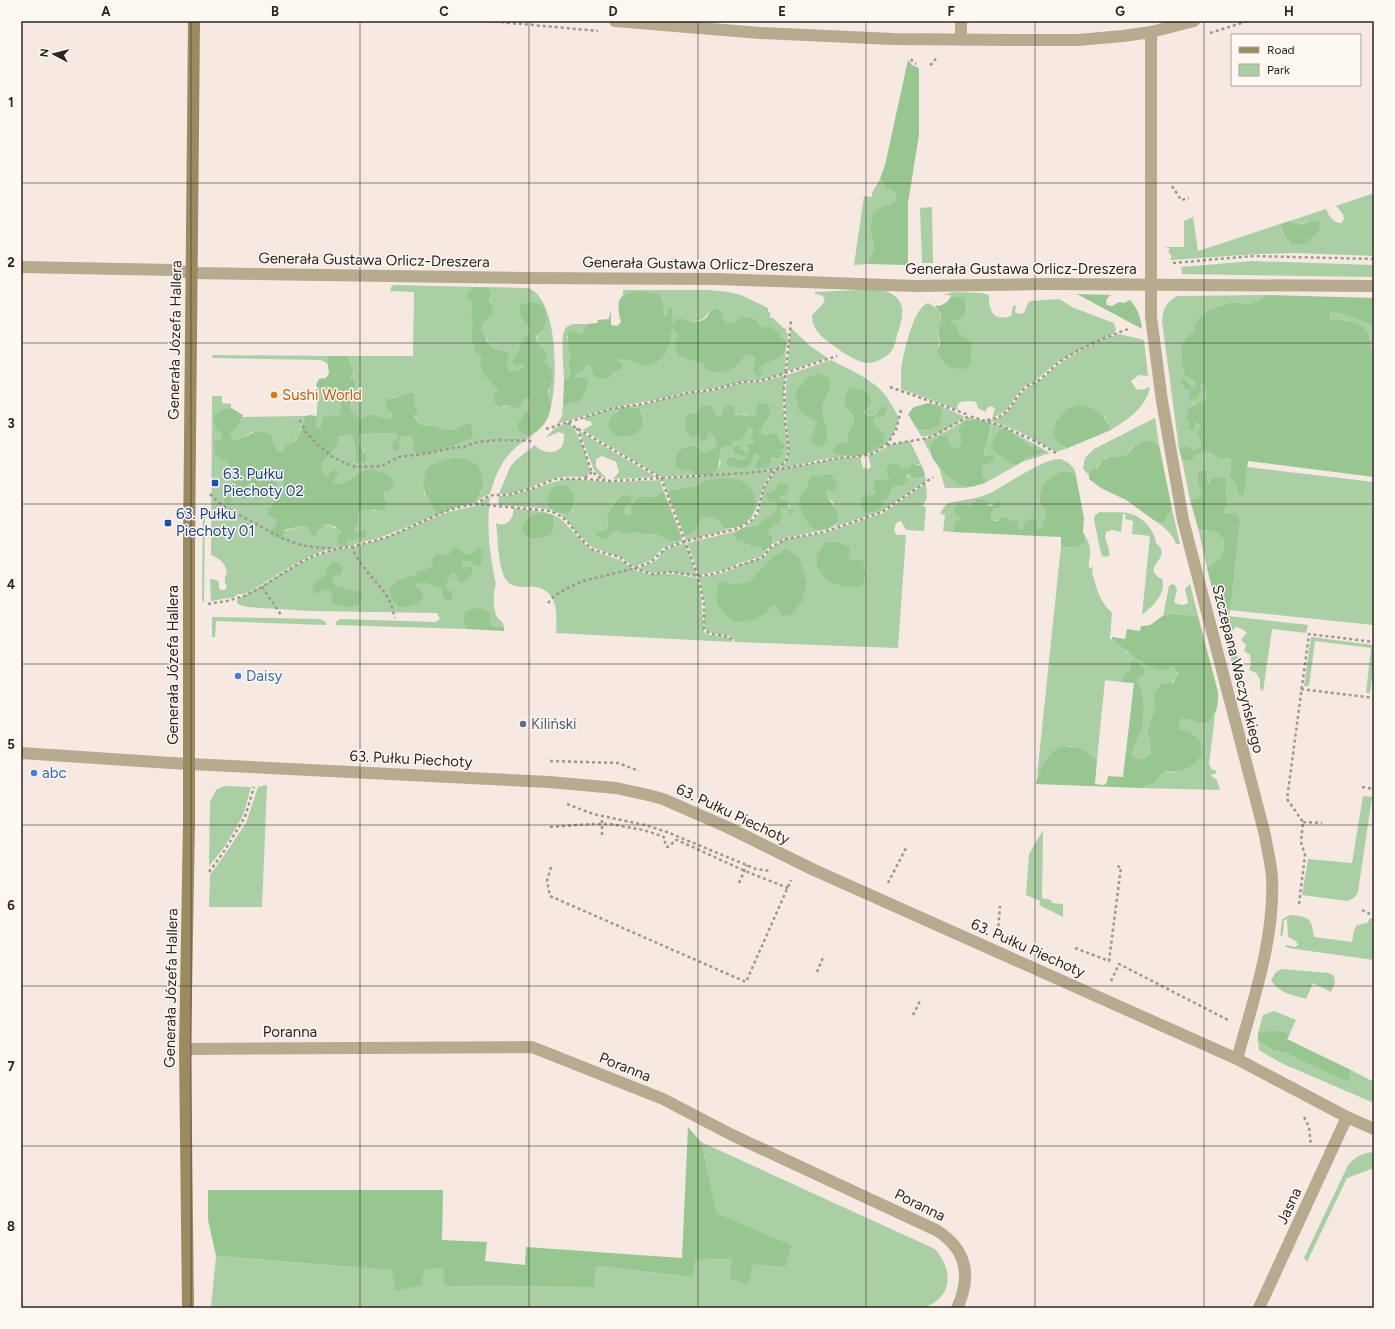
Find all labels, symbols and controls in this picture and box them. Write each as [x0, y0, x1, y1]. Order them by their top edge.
text: A [101, 4, 111, 19]
text: B [271, 4, 279, 19]
text: C [439, 4, 449, 19]
text: D [608, 4, 618, 19]
text: E [778, 4, 786, 19]
text: F [947, 4, 955, 19]
text: G [1115, 4, 1125, 19]
text: H [1284, 4, 1294, 19]
north arrow [34, 34, 74, 74]
legend [1231, 34, 1361, 86]
text: Road [1267, 43, 1295, 57]
text: N [38, 48, 52, 58]
text: Park [1267, 63, 1290, 77]
text: 1 [8, 95, 14, 110]
street label: Generała Gustawa Orlicz-Dreszera [258, 249, 490, 271]
street label: Generała Gustawa Orlicz-Dreszera [582, 253, 814, 275]
text: 2 [7, 255, 15, 270]
street label: Generała Józefa Hallera [165, 260, 185, 420]
street label: Generała Gustawa Orlicz-Dreszera [905, 260, 1137, 278]
place label: Sushi World [282, 386, 362, 404]
marker: Sushi World [269, 390, 279, 400]
text: 3 [7, 416, 15, 431]
place label: 63. Pułku Piechoty 02 [223, 465, 304, 500]
marker: 63. Pułku Piechoty 02 [210, 478, 220, 488]
place label: 63. Pułku Piechoty 01 [176, 505, 255, 540]
marker: 63. Pułku Piechoty 01 [163, 518, 173, 528]
text: 4 [7, 577, 15, 592]
street label: Szczepana Waczyńskiego [1208, 583, 1268, 755]
street label: Generała Józefa Hallera [164, 585, 182, 745]
place label: Daisy [246, 667, 282, 685]
marker: Daisy [233, 671, 243, 681]
place label: Kiliński [531, 715, 577, 733]
marker: Kiliński [518, 719, 528, 729]
text: 5 [7, 737, 15, 752]
street label: 63. Pułku Piechoty [349, 747, 473, 771]
place label: abc [42, 764, 67, 782]
marker: abc [29, 768, 39, 778]
street label: 63. Pułku Piechoty [673, 780, 793, 848]
text: 6 [7, 898, 15, 913]
street label: Generała Józefa Hallera [161, 908, 181, 1068]
street label: 63. Pułku Piechoty [968, 915, 1088, 981]
street label: Poranna [263, 1023, 317, 1041]
street label: Poranna [596, 1048, 654, 1086]
text: 7 [7, 1059, 15, 1074]
street label: Poranna [892, 1185, 948, 1225]
street label: Jasna [1273, 1185, 1305, 1227]
text: 8 [7, 1219, 15, 1234]

